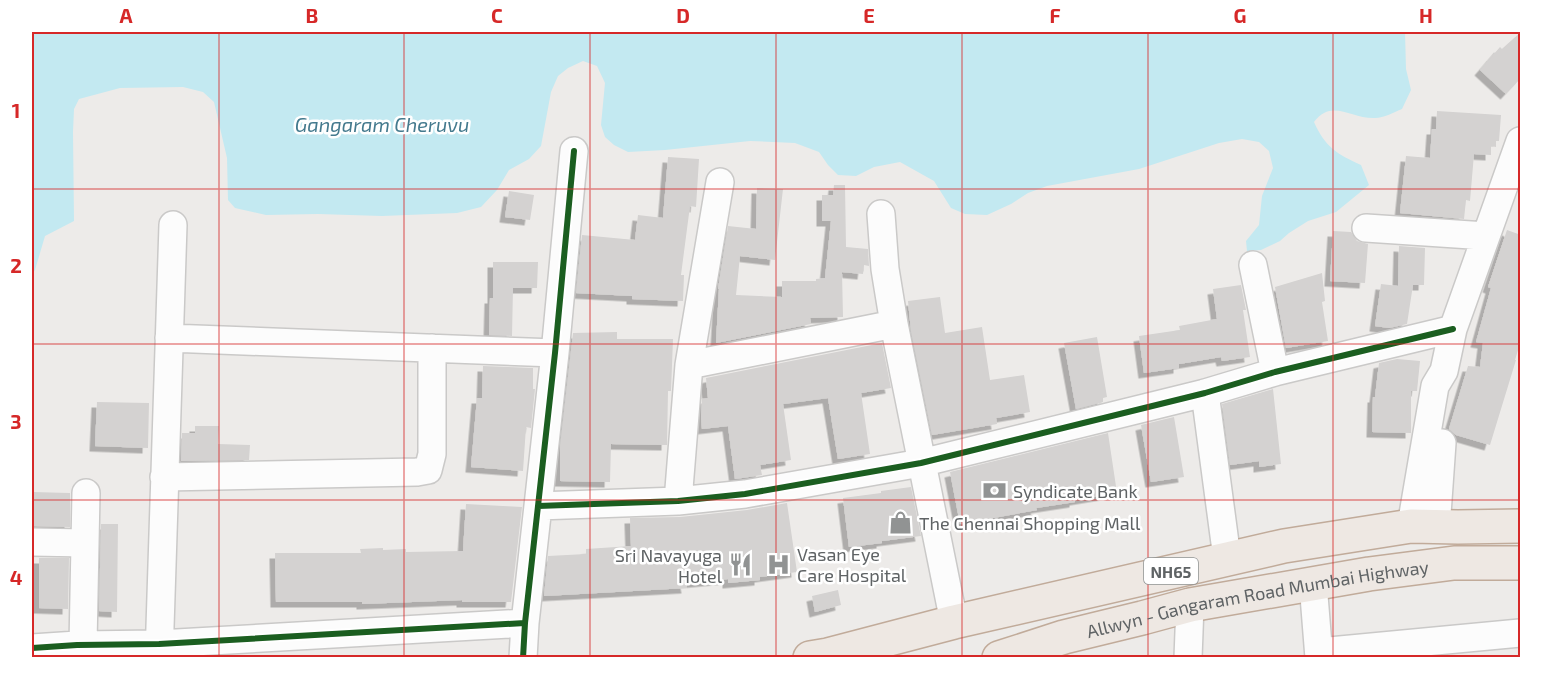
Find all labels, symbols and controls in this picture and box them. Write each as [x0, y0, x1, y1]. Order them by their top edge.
text: A [119, 3, 133, 27]
text: B [306, 3, 318, 27]
text: C [491, 3, 503, 27]
text: D [676, 3, 690, 27]
text: E [863, 3, 875, 27]
text: F [1049, 3, 1061, 27]
text: G [1234, 3, 1246, 27]
text: H [1419, 3, 1433, 27]
text: 1 [12, 98, 20, 122]
water label: Gangaram Cheruvu [295, 112, 469, 136]
text: 2 [10, 253, 22, 277]
text: 3 [10, 409, 22, 433]
bank icon: Syndicate Bank [982, 478, 1008, 504]
place label: Syndicate Bank [1013, 480, 1138, 502]
shop icon: The Chennai Shopping Mall [888, 510, 914, 536]
place label: The Chennai Shopping Mall [919, 512, 1141, 534]
place label: Vasan Eye Care Hospital [797, 543, 907, 586]
place label: Sri Navayuga Hotel [615, 544, 723, 587]
hospital icon: Vasan Eye Care Hospital [766, 551, 792, 577]
restaurant icon: Sri Navayuga Hotel [727, 552, 753, 578]
street label: Allwyn - Gangaram Road Mumbai Highway [1084, 555, 1431, 642]
road number: NH65 [1144, 558, 1198, 584]
text: 4 [10, 565, 23, 589]

